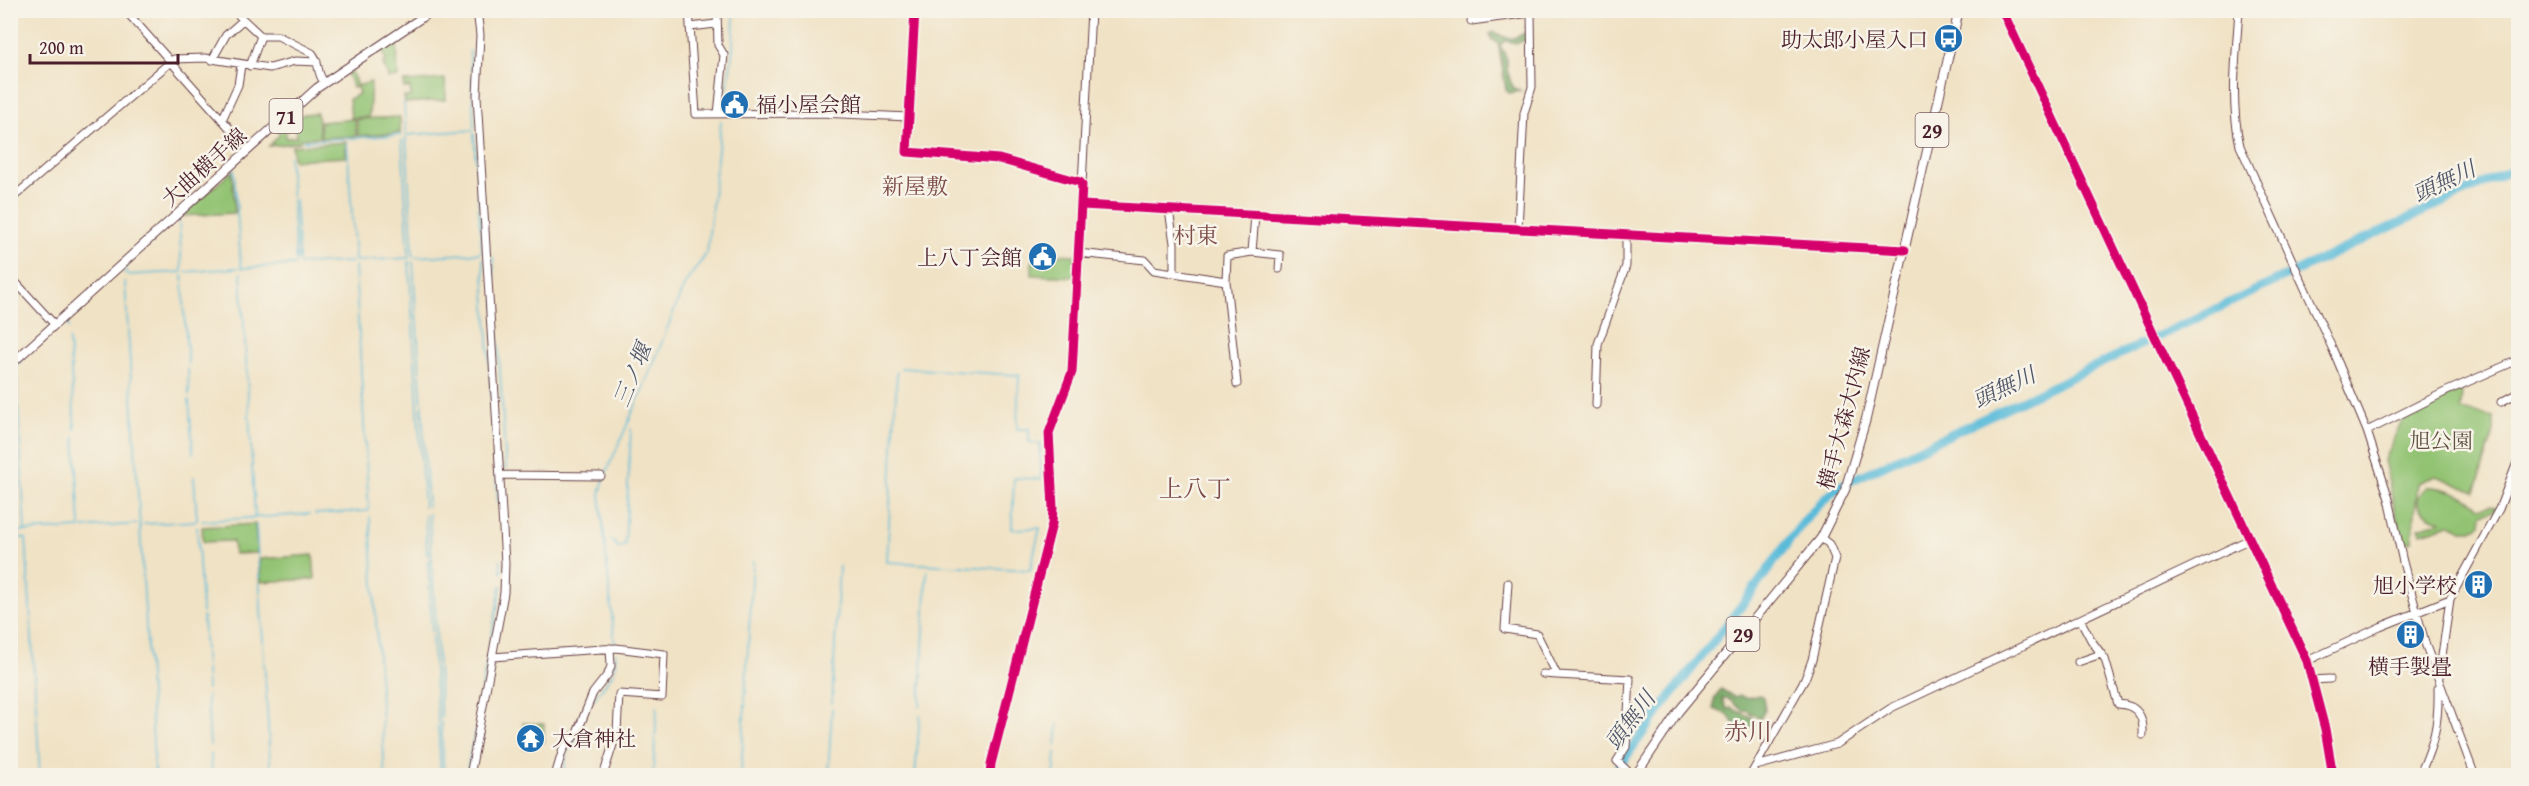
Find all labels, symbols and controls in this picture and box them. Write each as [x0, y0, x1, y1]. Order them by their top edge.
bus stop icon: 助太郎小屋入口 [1933, 23, 1965, 55]
place label: 助太郎小屋入口 [1781, 24, 1928, 55]
scale bar [30, 27, 178, 65]
text: 200 m [39, 34, 84, 61]
public building icon: 福小屋会館 [719, 88, 751, 120]
place label: 福小屋会館 [756, 89, 861, 120]
road number: 71 [270, 99, 302, 133]
road number: 29 [1916, 113, 1948, 147]
street label: 大曲横手線 [155, 120, 253, 214]
water label: 頭無川 [2407, 152, 2482, 209]
district label: 新屋敷 [882, 170, 948, 202]
district label: 村東 [1174, 219, 1218, 251]
public building icon: 上八丁会館 [1027, 241, 1059, 273]
place label: 上八丁会館 [917, 242, 1022, 273]
water label: 三ノ堰 [605, 335, 661, 412]
street label: 横手大森大内線 [1810, 343, 1878, 493]
water label: 頭無川 [1967, 358, 2042, 415]
park label: 旭公園 [2410, 425, 2473, 456]
district label: 上八丁 [1159, 471, 1231, 506]
building icon: 旭小学校 [2462, 569, 2494, 601]
place label: 旭小学校 [2373, 570, 2457, 601]
road number: 29 [1726, 617, 1760, 651]
building icon: 横手製畳 [2394, 619, 2426, 651]
place label: 横手製畳 [2368, 651, 2452, 682]
water label: 頭無川 [1597, 682, 1664, 756]
district label: 赤川 [1724, 714, 1772, 749]
temple icon: 大倉神社 [515, 722, 547, 754]
place label: 大倉神社 [552, 723, 636, 754]

